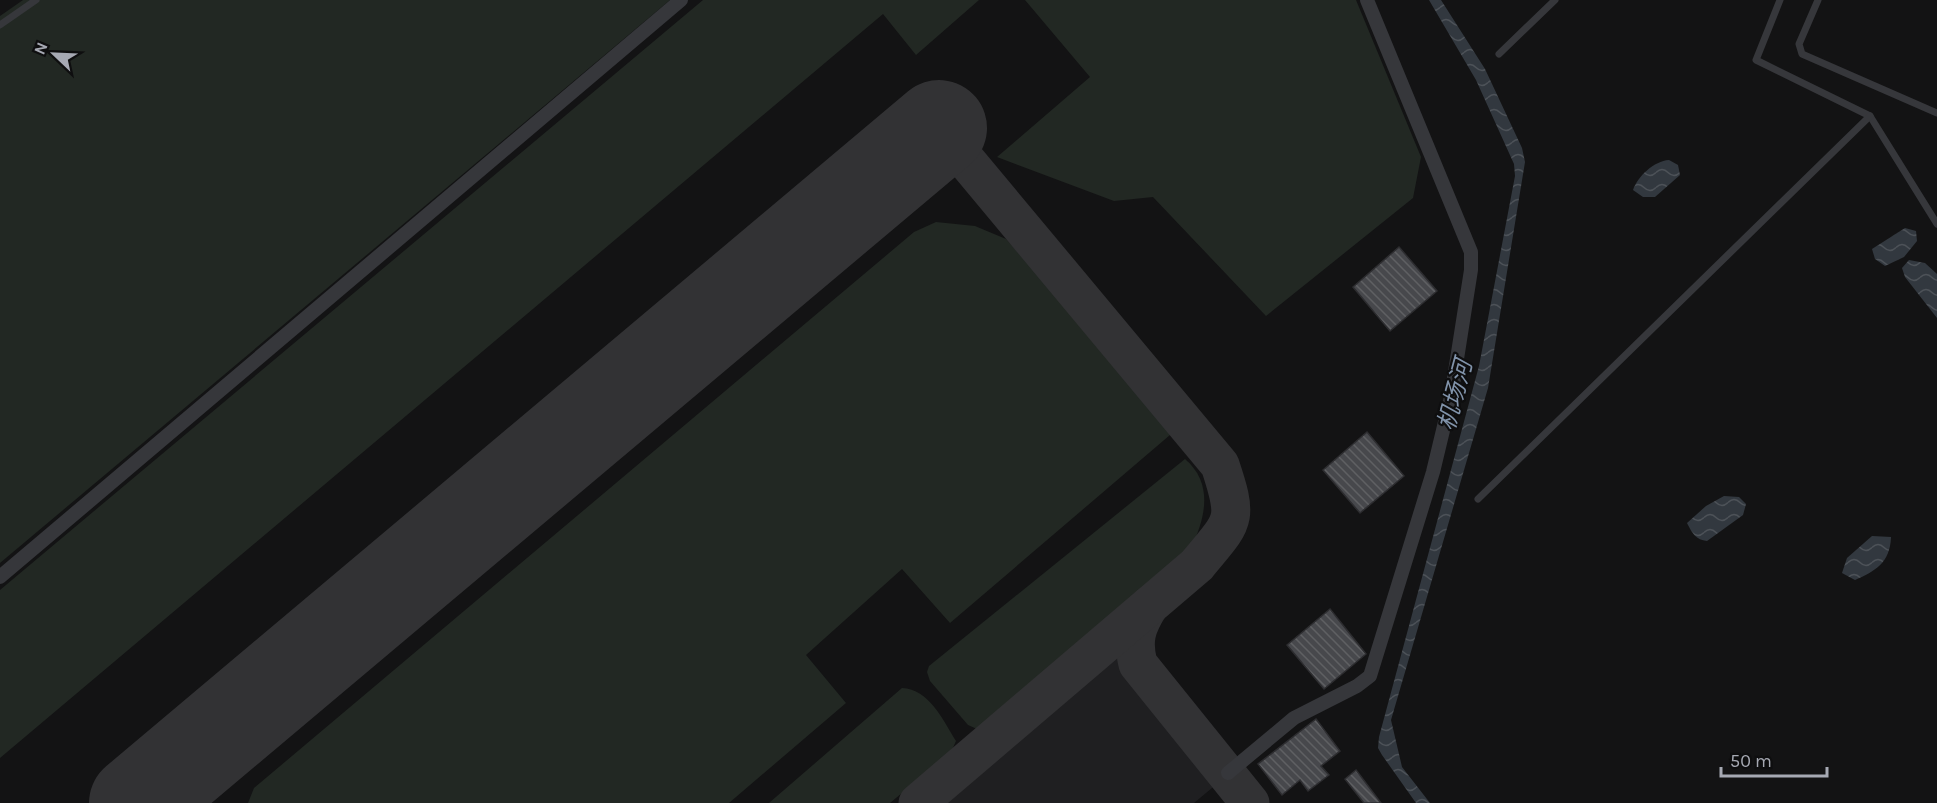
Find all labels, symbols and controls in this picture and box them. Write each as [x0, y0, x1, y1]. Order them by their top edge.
north arrow [24, 24, 84, 84]
text: N [30, 39, 52, 57]
water label: 机场河 [1432, 353, 1479, 433]
scale bar [1721, 740, 1828, 778]
text: 50 m [1730, 750, 1772, 772]

